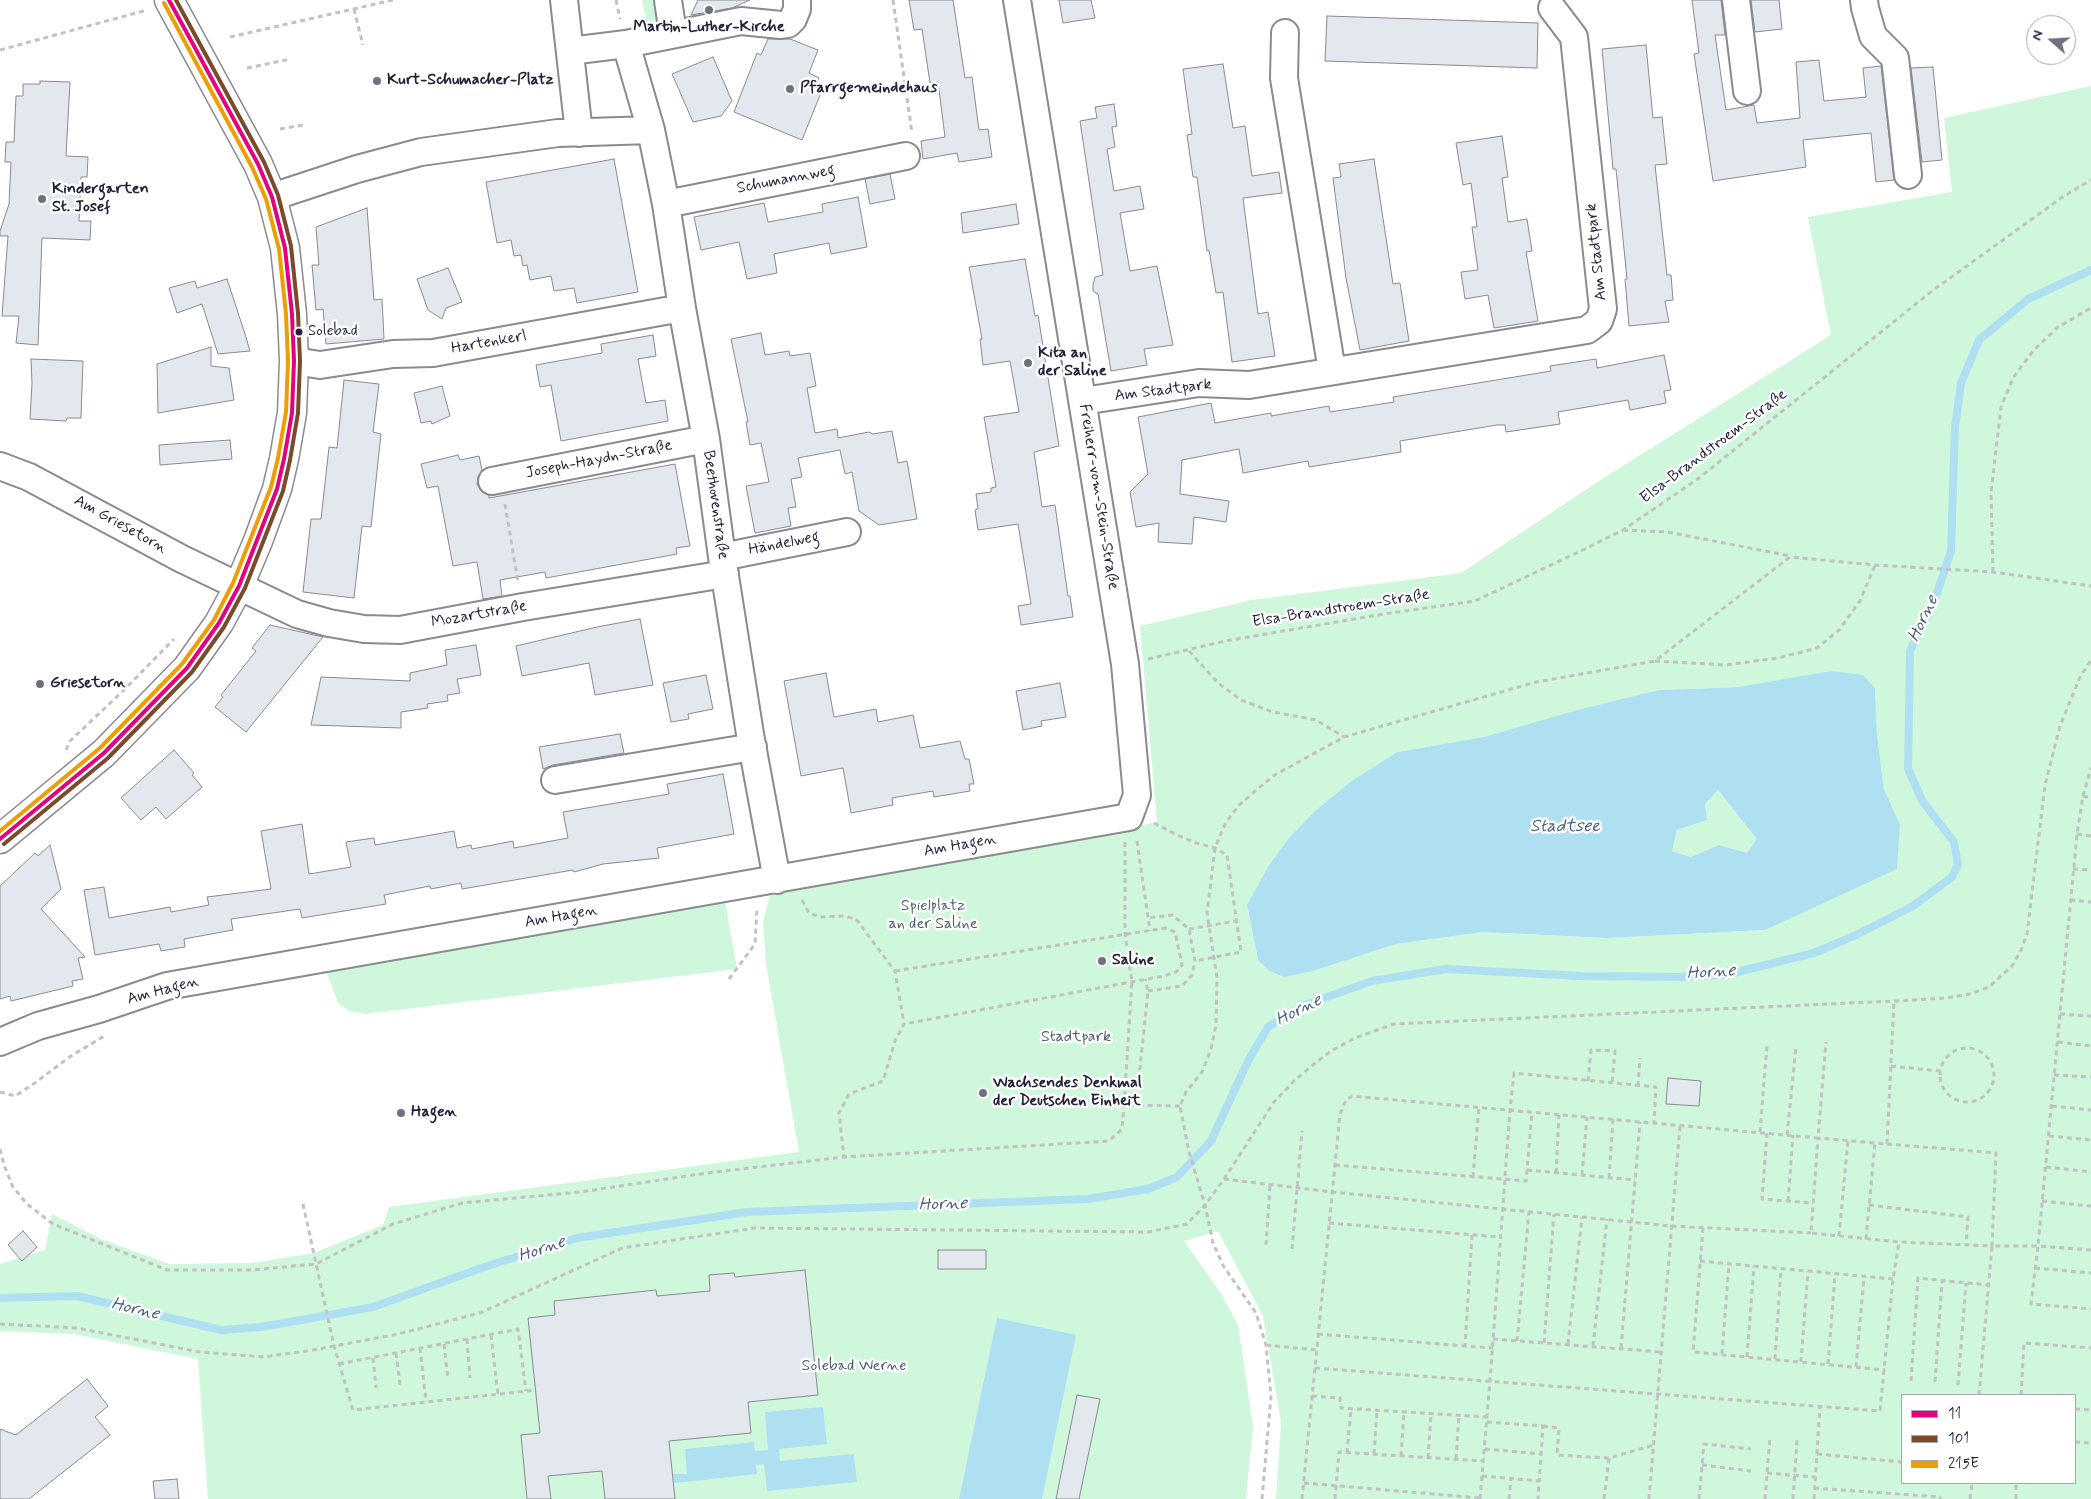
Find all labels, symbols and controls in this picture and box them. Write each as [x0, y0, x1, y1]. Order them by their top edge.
marker: Martin-Luther-Kirche [703, 4, 715, 16]
north arrow [2026, 15, 2076, 65]
place label: Martin-Luther-Kirche [633, 18, 785, 38]
text: N [2028, 28, 2048, 43]
place label: Kurt-Schumacher-Platz [387, 71, 554, 91]
marker: Kurt-Schumacher-Platz [371, 75, 383, 87]
place label: Pfarrgemeindehaus [800, 79, 937, 99]
marker: Pfarrgemeindehaus [784, 83, 796, 95]
street label: Schumannweg [735, 161, 837, 199]
place label: Kindergarten St. Josef [52, 180, 149, 218]
marker: Kindergarten St. Josef [36, 193, 48, 205]
street label: Am Stadtpark [1582, 202, 1612, 302]
place label: Solebad [308, 323, 358, 341]
marker: Solebad [294, 327, 304, 337]
street label: Hartenkerl [450, 327, 528, 359]
place label: Kita an der Saline [1038, 344, 1107, 382]
marker: Kita an der Saline [1022, 357, 1034, 369]
street label: Am Stadtpark [1113, 376, 1213, 406]
street label: Elsa-Brandstroem-Straße [1637, 385, 1791, 509]
street label: Freiherr-vom-Stein-Straße [1074, 403, 1122, 591]
street label: Joseph-Haydn-Straße [524, 436, 674, 484]
street label: Beethovenstraße [698, 449, 732, 561]
street label: Am Griesetorn [70, 492, 170, 558]
street label: Händelweg [747, 528, 821, 560]
street label: Elsa-Brandstroem-Straße [1251, 586, 1431, 632]
water label: Horne [1904, 592, 1944, 646]
street label: Mozartstraße [430, 597, 528, 633]
place label: Griesetorn [50, 674, 126, 694]
marker: Griesetorn [34, 678, 46, 690]
water label: Stadtsee [1530, 816, 1600, 838]
street label: Am Hagen [922, 830, 998, 862]
park label: Spielplatz an der Saline [888, 897, 978, 935]
street label: Am Hagen [523, 901, 599, 933]
place label: Saline [1112, 951, 1154, 971]
marker: Saline [1096, 955, 1108, 967]
water label: Horne [1686, 961, 1736, 985]
street label: Am Hagen [125, 972, 201, 1010]
water label: Horne [1272, 990, 1326, 1032]
park label: Stadtpark [1041, 1028, 1111, 1048]
place label: Wachsendes Denkmal der Deutschen Einheit [993, 1074, 1142, 1112]
marker: Wachsendes Denkmal der Deutschen Einheit [977, 1087, 989, 1099]
place label: Hagen [411, 1103, 457, 1123]
marker: Hagen [395, 1107, 407, 1119]
water label: Horne [918, 1193, 968, 1217]
water label: Horne [515, 1232, 569, 1268]
water label: Horne [109, 1294, 161, 1326]
park label: Solebad Werne [802, 1357, 906, 1377]
legend [1901, 1394, 2076, 1484]
text: 11 [1948, 1404, 1961, 1424]
text: 101 [1948, 1429, 1969, 1449]
text: 215E [1948, 1454, 1979, 1474]

